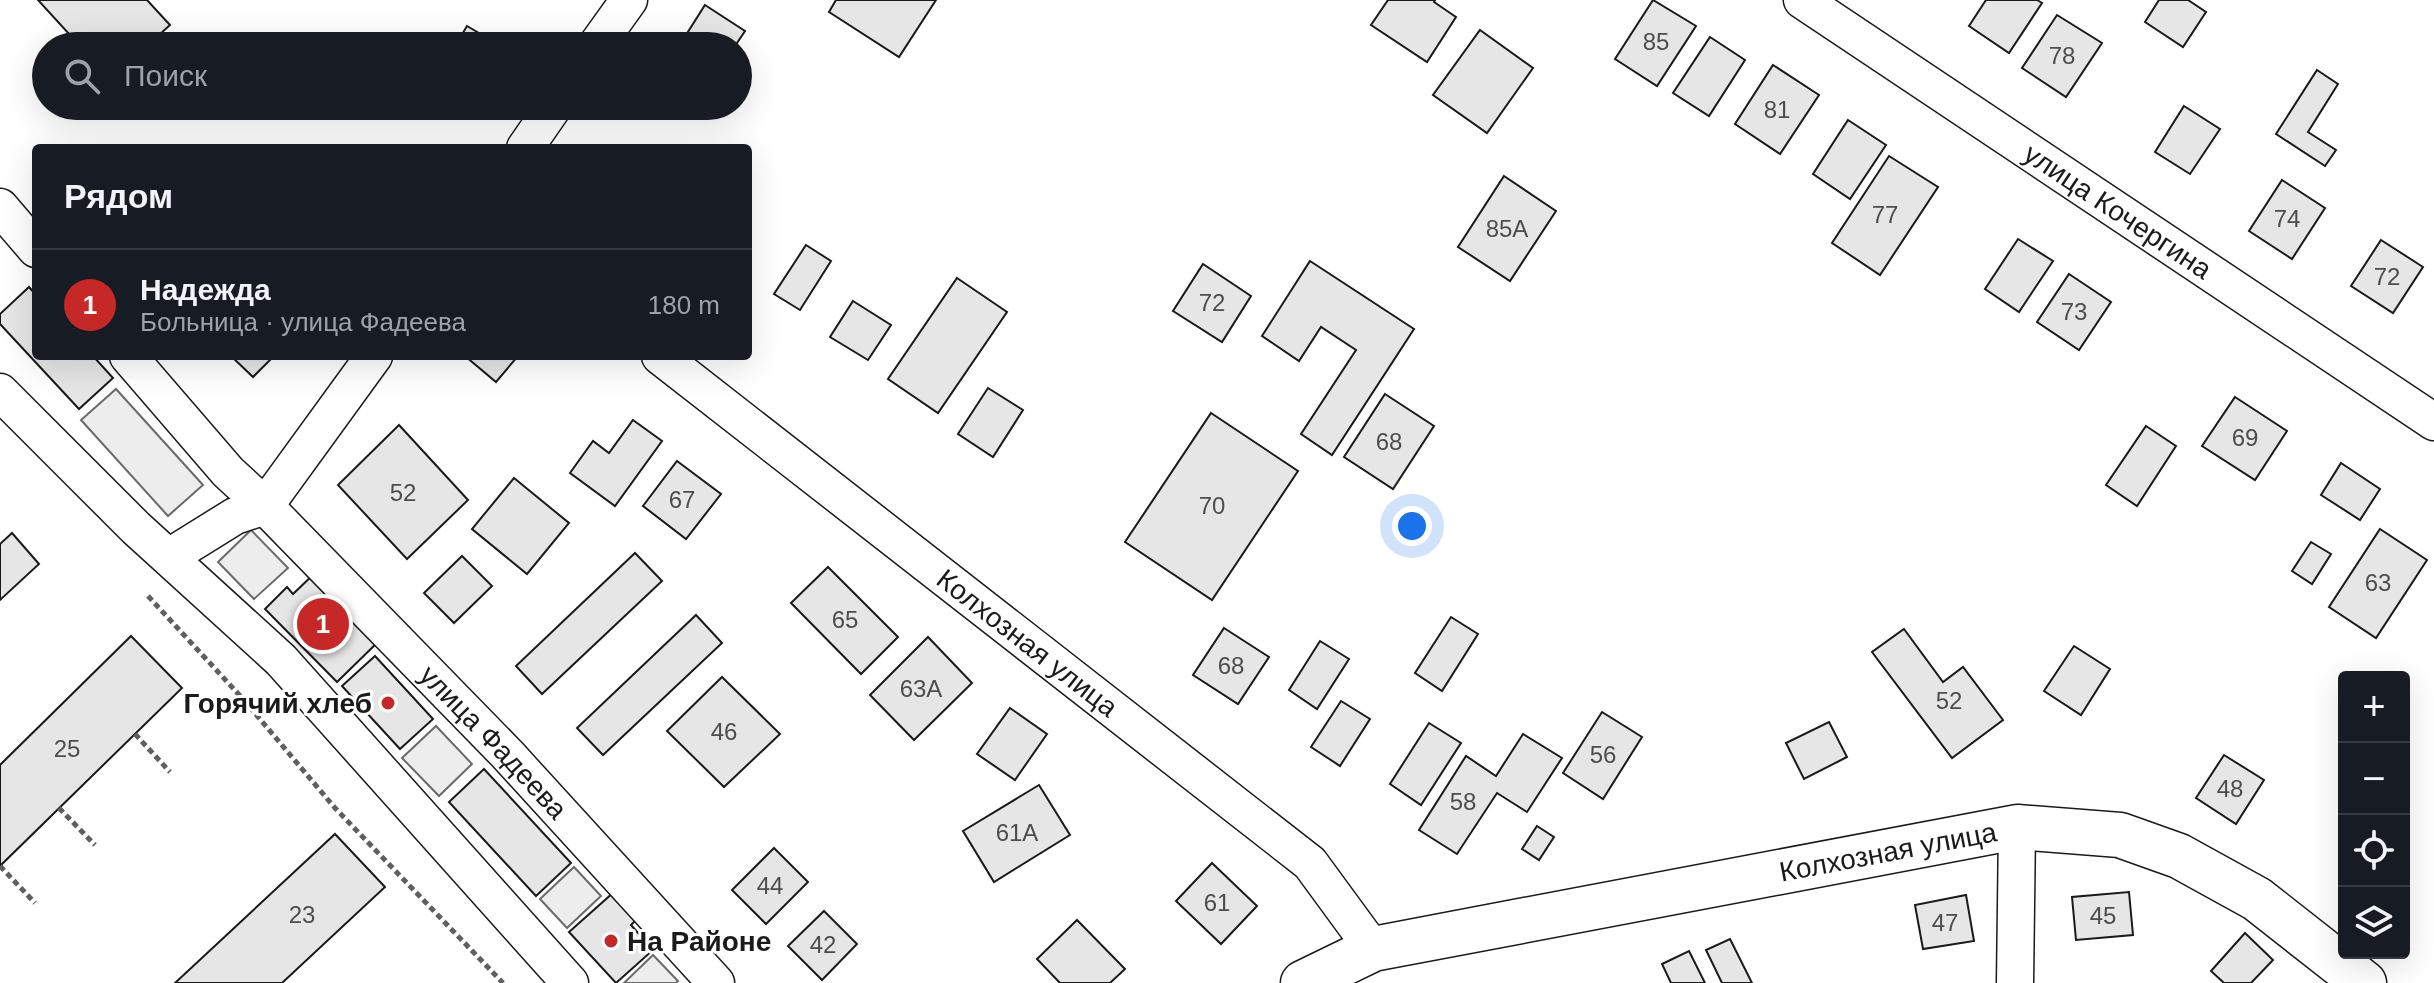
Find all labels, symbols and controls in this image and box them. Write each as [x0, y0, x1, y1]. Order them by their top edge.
house number: 85 [1643, 28, 1669, 55]
search box [32, 32, 752, 120]
house number: 78 [2049, 42, 2075, 69]
icon: search [60, 54, 104, 98]
text: Поиск [124, 59, 207, 92]
house number: 81 [1764, 96, 1790, 123]
street label: улица Кочергина [2018, 138, 2218, 285]
text: Рядом [64, 177, 173, 215]
house number: 77 [1872, 201, 1898, 228]
house number: 74 [2274, 205, 2300, 232]
house number: 85А [1486, 215, 1528, 242]
house number: 72 [2374, 263, 2400, 290]
text: Надежда [140, 273, 271, 306]
house number: 72 [1199, 289, 1225, 316]
text: 1 [83, 290, 97, 320]
text: 180 m [648, 290, 720, 320]
house number: 73 [2061, 298, 2087, 325]
text: Больница · улица Фадеева [140, 307, 466, 337]
house number: 69 [2232, 424, 2258, 451]
house number: 68 [1376, 428, 1402, 455]
house number: 52 [390, 479, 416, 506]
house number: 67 [669, 486, 695, 513]
house number: 70 [1199, 492, 1225, 519]
your location [1392, 506, 1432, 546]
street label: Колхозная улица [931, 563, 1124, 723]
house number: 63 [2365, 569, 2391, 596]
pin: 1 [297, 594, 349, 654]
house number: 65 [832, 606, 858, 633]
house number: 68 [1218, 652, 1244, 679]
street label: улица Фадеева [413, 659, 573, 825]
map controls [2338, 671, 2410, 959]
button: + [2338, 671, 2410, 743]
house number: 63А [900, 675, 942, 702]
house number: 52 [1936, 687, 1962, 714]
place label: Горячий хлеб [183, 688, 372, 719]
marker: Горячий хлеб [379, 694, 397, 712]
house number: 46 [711, 718, 737, 745]
house number: 25 [54, 735, 80, 762]
house number: 56 [1590, 741, 1616, 768]
button: − [2338, 743, 2410, 815]
house number: 48 [2217, 775, 2243, 802]
house number: 58 [1450, 788, 1476, 815]
button: locate [2338, 815, 2410, 887]
street label: Колхозная улица [1777, 816, 2000, 888]
house number: 61А [996, 819, 1038, 846]
house number: 44 [757, 872, 783, 899]
button: layers [2338, 887, 2410, 959]
house number: 61 [1204, 889, 1230, 916]
house number: 23 [289, 901, 315, 928]
house number: 45 [2090, 902, 2116, 929]
house number: 47 [1932, 909, 1958, 936]
place label: На Районе [627, 926, 771, 957]
house number: 42 [810, 931, 836, 958]
marker: На Районе [602, 932, 620, 950]

